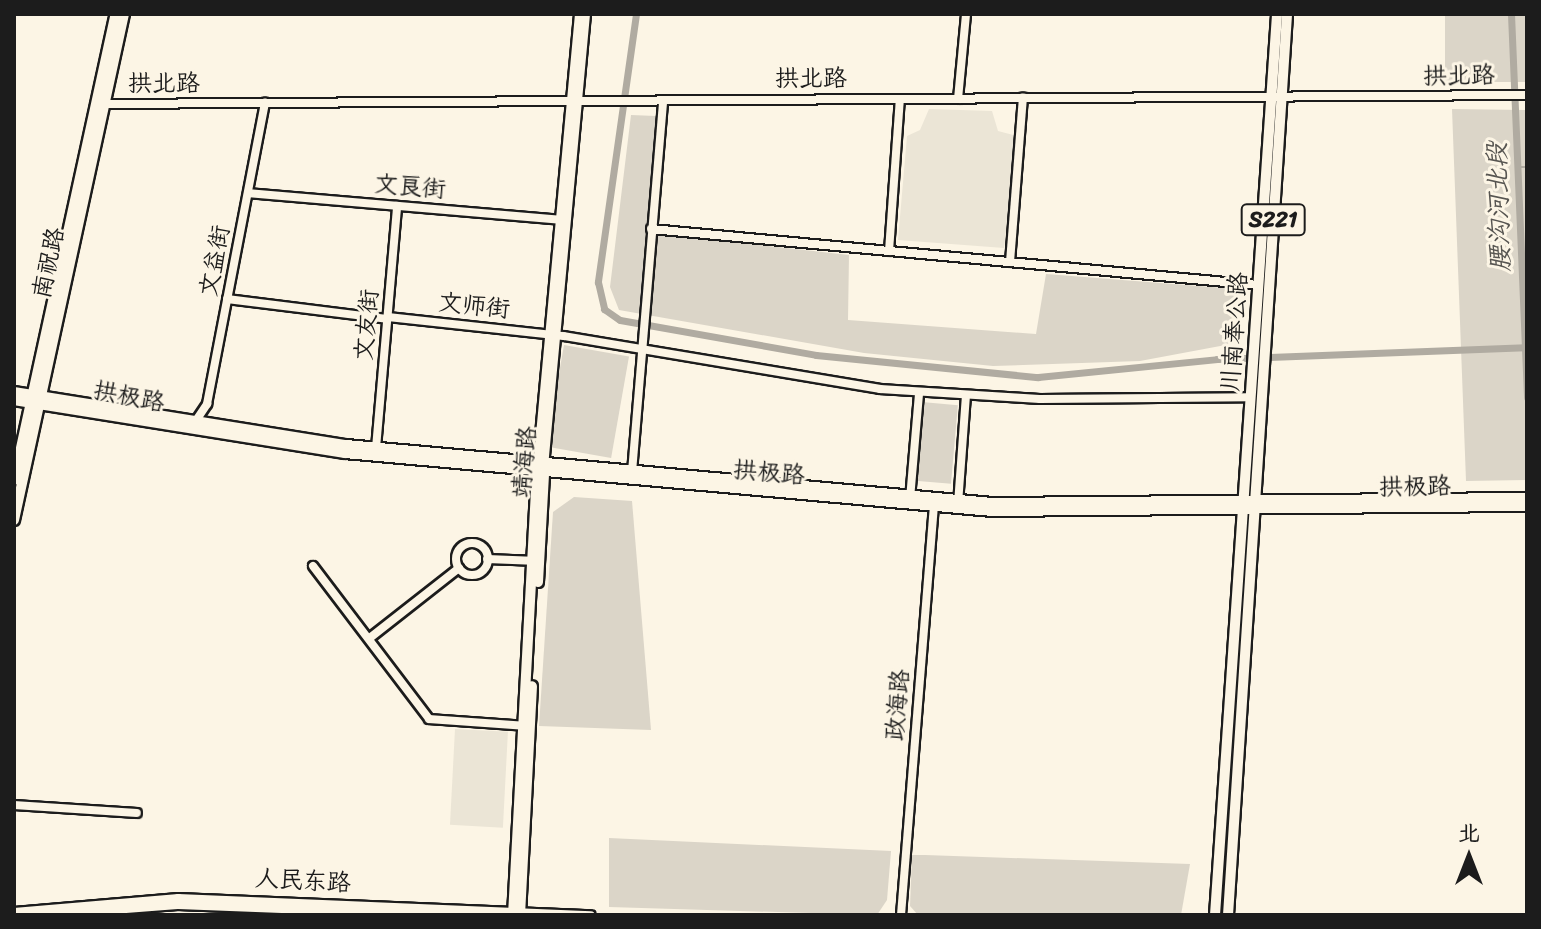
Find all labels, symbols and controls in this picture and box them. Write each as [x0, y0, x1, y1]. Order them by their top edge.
street label: 拱北路 [1423, 61, 1495, 91]
street label: 拱北路 [775, 65, 847, 93]
street label: 拱北路 [128, 70, 200, 98]
water label: 腰沟河北段 [1481, 141, 1517, 273]
street label: 文良街 [373, 170, 447, 204]
road number: S221 [1239, 202, 1307, 238]
street label: 文益街 [194, 223, 236, 299]
street label: 南祝路 [27, 225, 71, 301]
street label: 川南奉公路 [1216, 271, 1254, 393]
street label: 文友街 [350, 288, 384, 362]
street label: 文师街 [437, 288, 511, 324]
street label: 拱极路 [91, 376, 167, 418]
street label: 靖海路 [508, 425, 542, 499]
street label: 拱极路 [732, 456, 806, 490]
street label: 拱极路 [1379, 472, 1451, 502]
street label: 政海路 [881, 668, 915, 742]
text: 北 [1458, 813, 1480, 852]
north arrow [1429, 817, 1509, 897]
street label: 人民东路 [254, 864, 352, 898]

